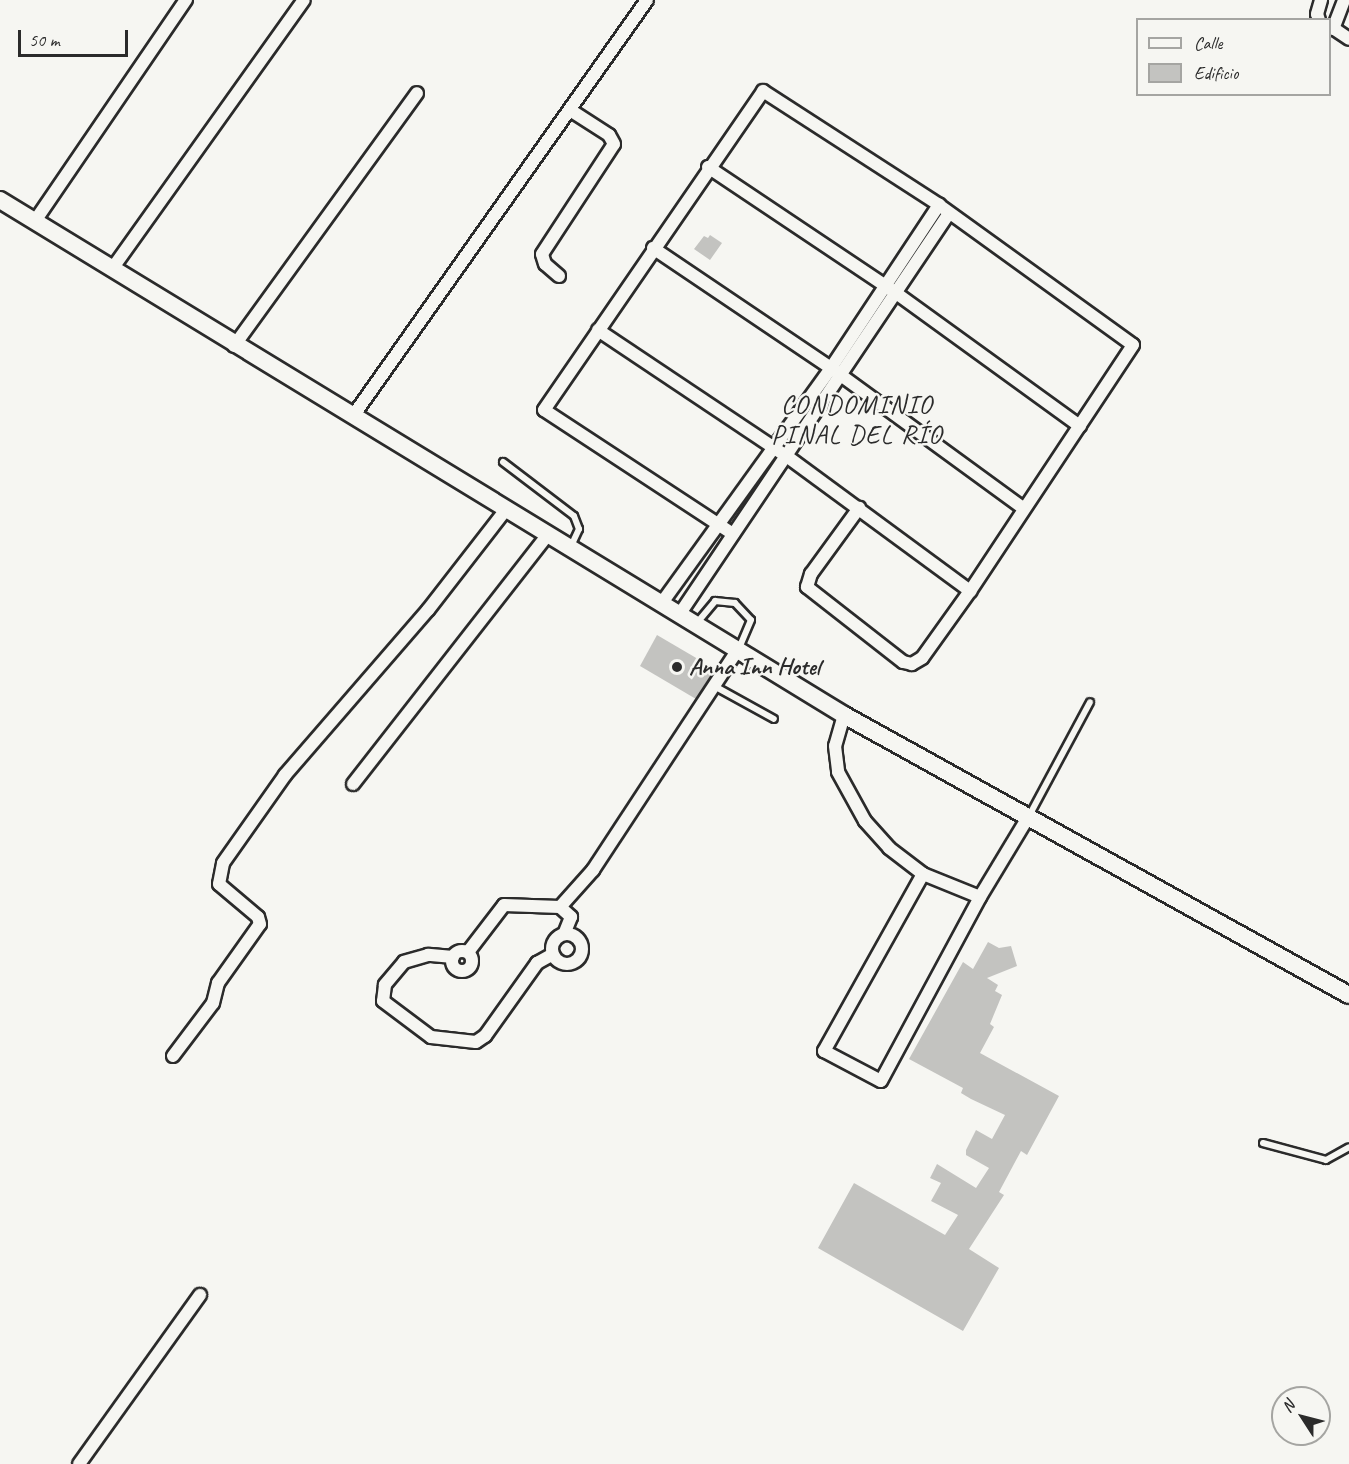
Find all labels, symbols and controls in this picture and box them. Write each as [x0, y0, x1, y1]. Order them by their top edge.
scale bar [21, 18, 130, 56]
legend [1136, 18, 1331, 96]
text: 50 m [29, 29, 60, 51]
text: Calle [1194, 32, 1222, 54]
text: Edificio [1194, 62, 1238, 84]
district label: CONDOMINIO PINAL DEL RÍO [772, 389, 942, 450]
place label: Anna Inn Hotel [689, 653, 820, 681]
marker: Anna Inn Hotel [670, 660, 684, 674]
north arrow [1271, 1386, 1331, 1446]
text: N [1277, 1397, 1299, 1416]

